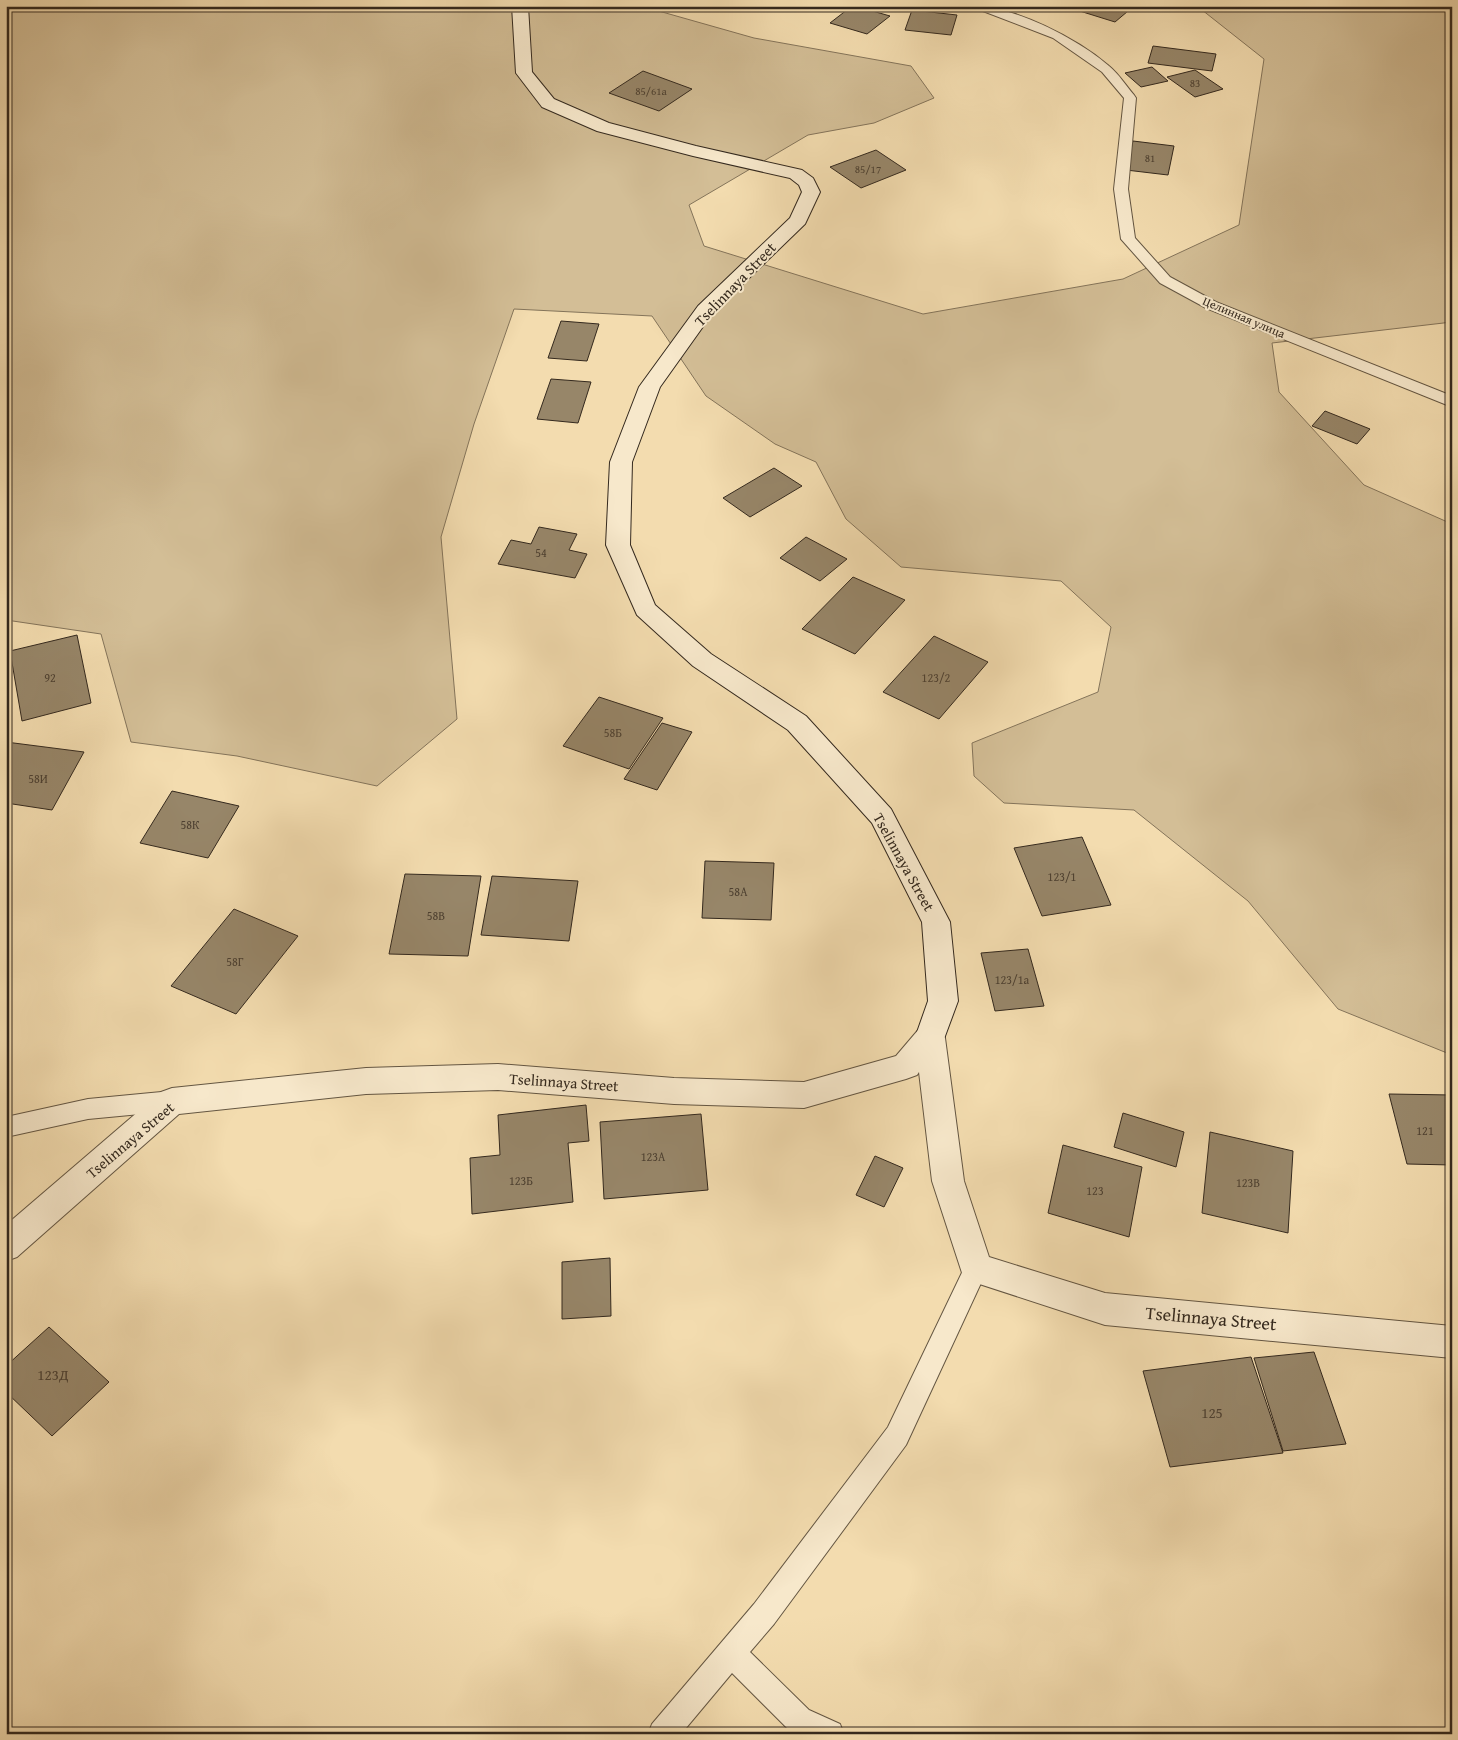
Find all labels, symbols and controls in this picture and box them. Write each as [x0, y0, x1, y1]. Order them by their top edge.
house number: 83 [1190, 75, 1200, 91]
house number: 85/61а [635, 83, 668, 99]
house number: 81 [1145, 150, 1155, 166]
house number: 85/17 [855, 161, 881, 177]
street label: Tselinnaya Street [689, 237, 781, 331]
street label: Целинная улица [1200, 292, 1288, 342]
house number: 54 [535, 544, 547, 561]
house number: 92 [44, 669, 56, 686]
house number: 123/2 [922, 669, 951, 686]
house number: 58Б [604, 724, 622, 741]
house number: 58И [28, 770, 48, 787]
street label: Tselinnaya Street [868, 809, 940, 916]
house number: 58К [181, 816, 200, 833]
house number: 123/1 [1048, 868, 1077, 885]
house number: 58А [729, 883, 748, 900]
house number: 58В [427, 907, 445, 924]
house number: 58Г [226, 953, 244, 970]
house number: 123/1а [995, 971, 1030, 988]
street label: Tselinnaya Street [509, 1068, 620, 1096]
street label: Tselinnaya Street [81, 1096, 179, 1183]
house number: 121 [1416, 1122, 1434, 1139]
house number: 123А [641, 1148, 666, 1165]
house number: 123Б [509, 1172, 533, 1189]
house number: 123В [1236, 1174, 1260, 1191]
house number: 123 [1086, 1182, 1104, 1199]
street label: Tselinnaya Street [1144, 1299, 1278, 1337]
house number: 123Д [37, 1364, 69, 1385]
house number: 125 [1201, 1402, 1223, 1423]

